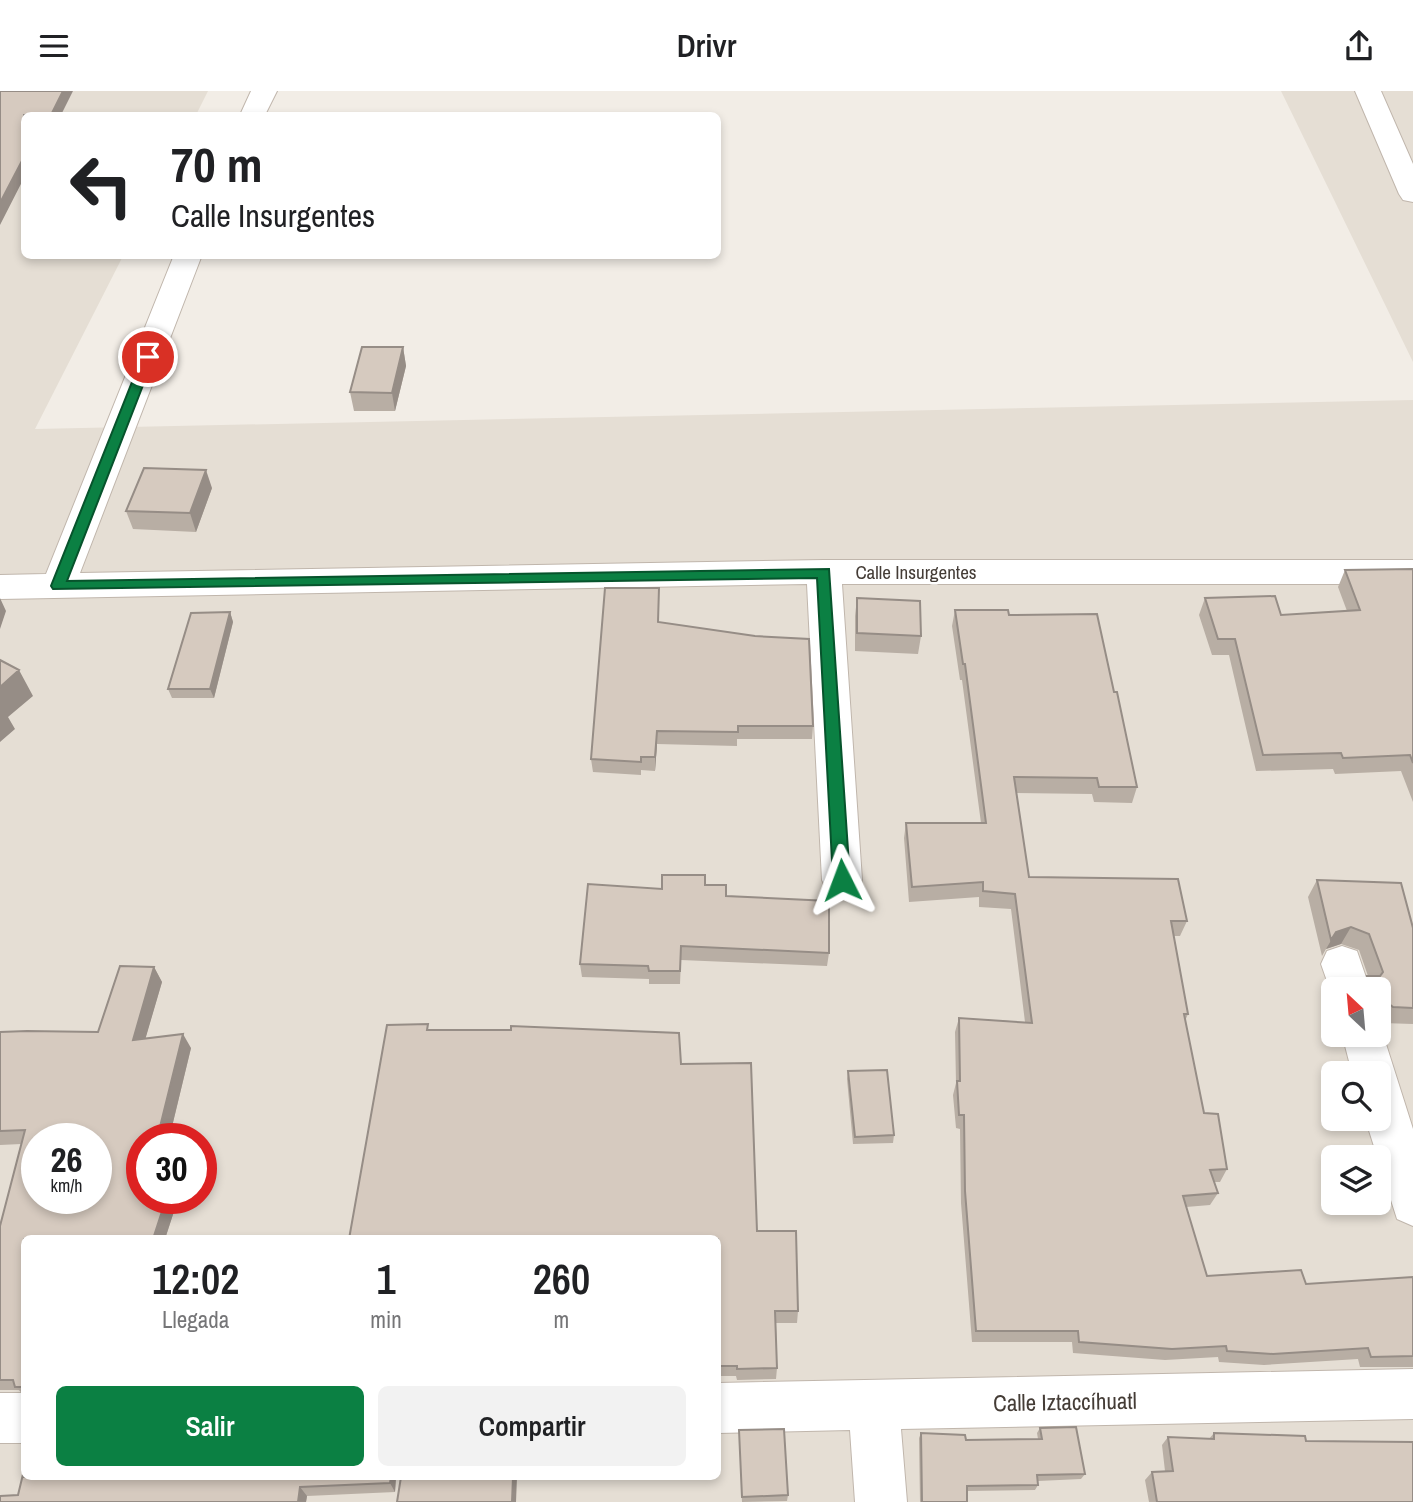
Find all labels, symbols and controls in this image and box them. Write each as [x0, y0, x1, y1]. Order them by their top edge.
text: Drivr [677, 24, 736, 67]
icon: menu [35, 27, 73, 65]
icon: share [1340, 27, 1378, 65]
text: 70 m [171, 131, 263, 197]
icon: left [56, 140, 147, 231]
text: Calle Insurgentes [171, 194, 375, 237]
pin [118, 327, 178, 387]
icon: arrive [129, 338, 167, 376]
street label: Calle Insurgentes [855, 559, 977, 585]
position arrow [805, 843, 879, 917]
north arrow [1321, 977, 1391, 1047]
map controls [1321, 977, 1391, 1215]
button: search [1321, 1061, 1391, 1131]
speed limit sign: 30 [126, 1123, 217, 1214]
text: 26 [51, 1136, 82, 1183]
button: layers [1321, 1145, 1391, 1215]
text: km/h [51, 1173, 83, 1198]
text: 12:02 [152, 1251, 239, 1307]
text: 1 [376, 1251, 396, 1307]
text: 260 [533, 1251, 590, 1307]
text: Llegada [162, 1304, 229, 1335]
text: min [370, 1304, 402, 1335]
text: m [554, 1304, 569, 1335]
street label: Calle Iztaccíhuatl [993, 1385, 1137, 1418]
button: Salir [56, 1386, 364, 1466]
button: Compartir [378, 1386, 686, 1466]

